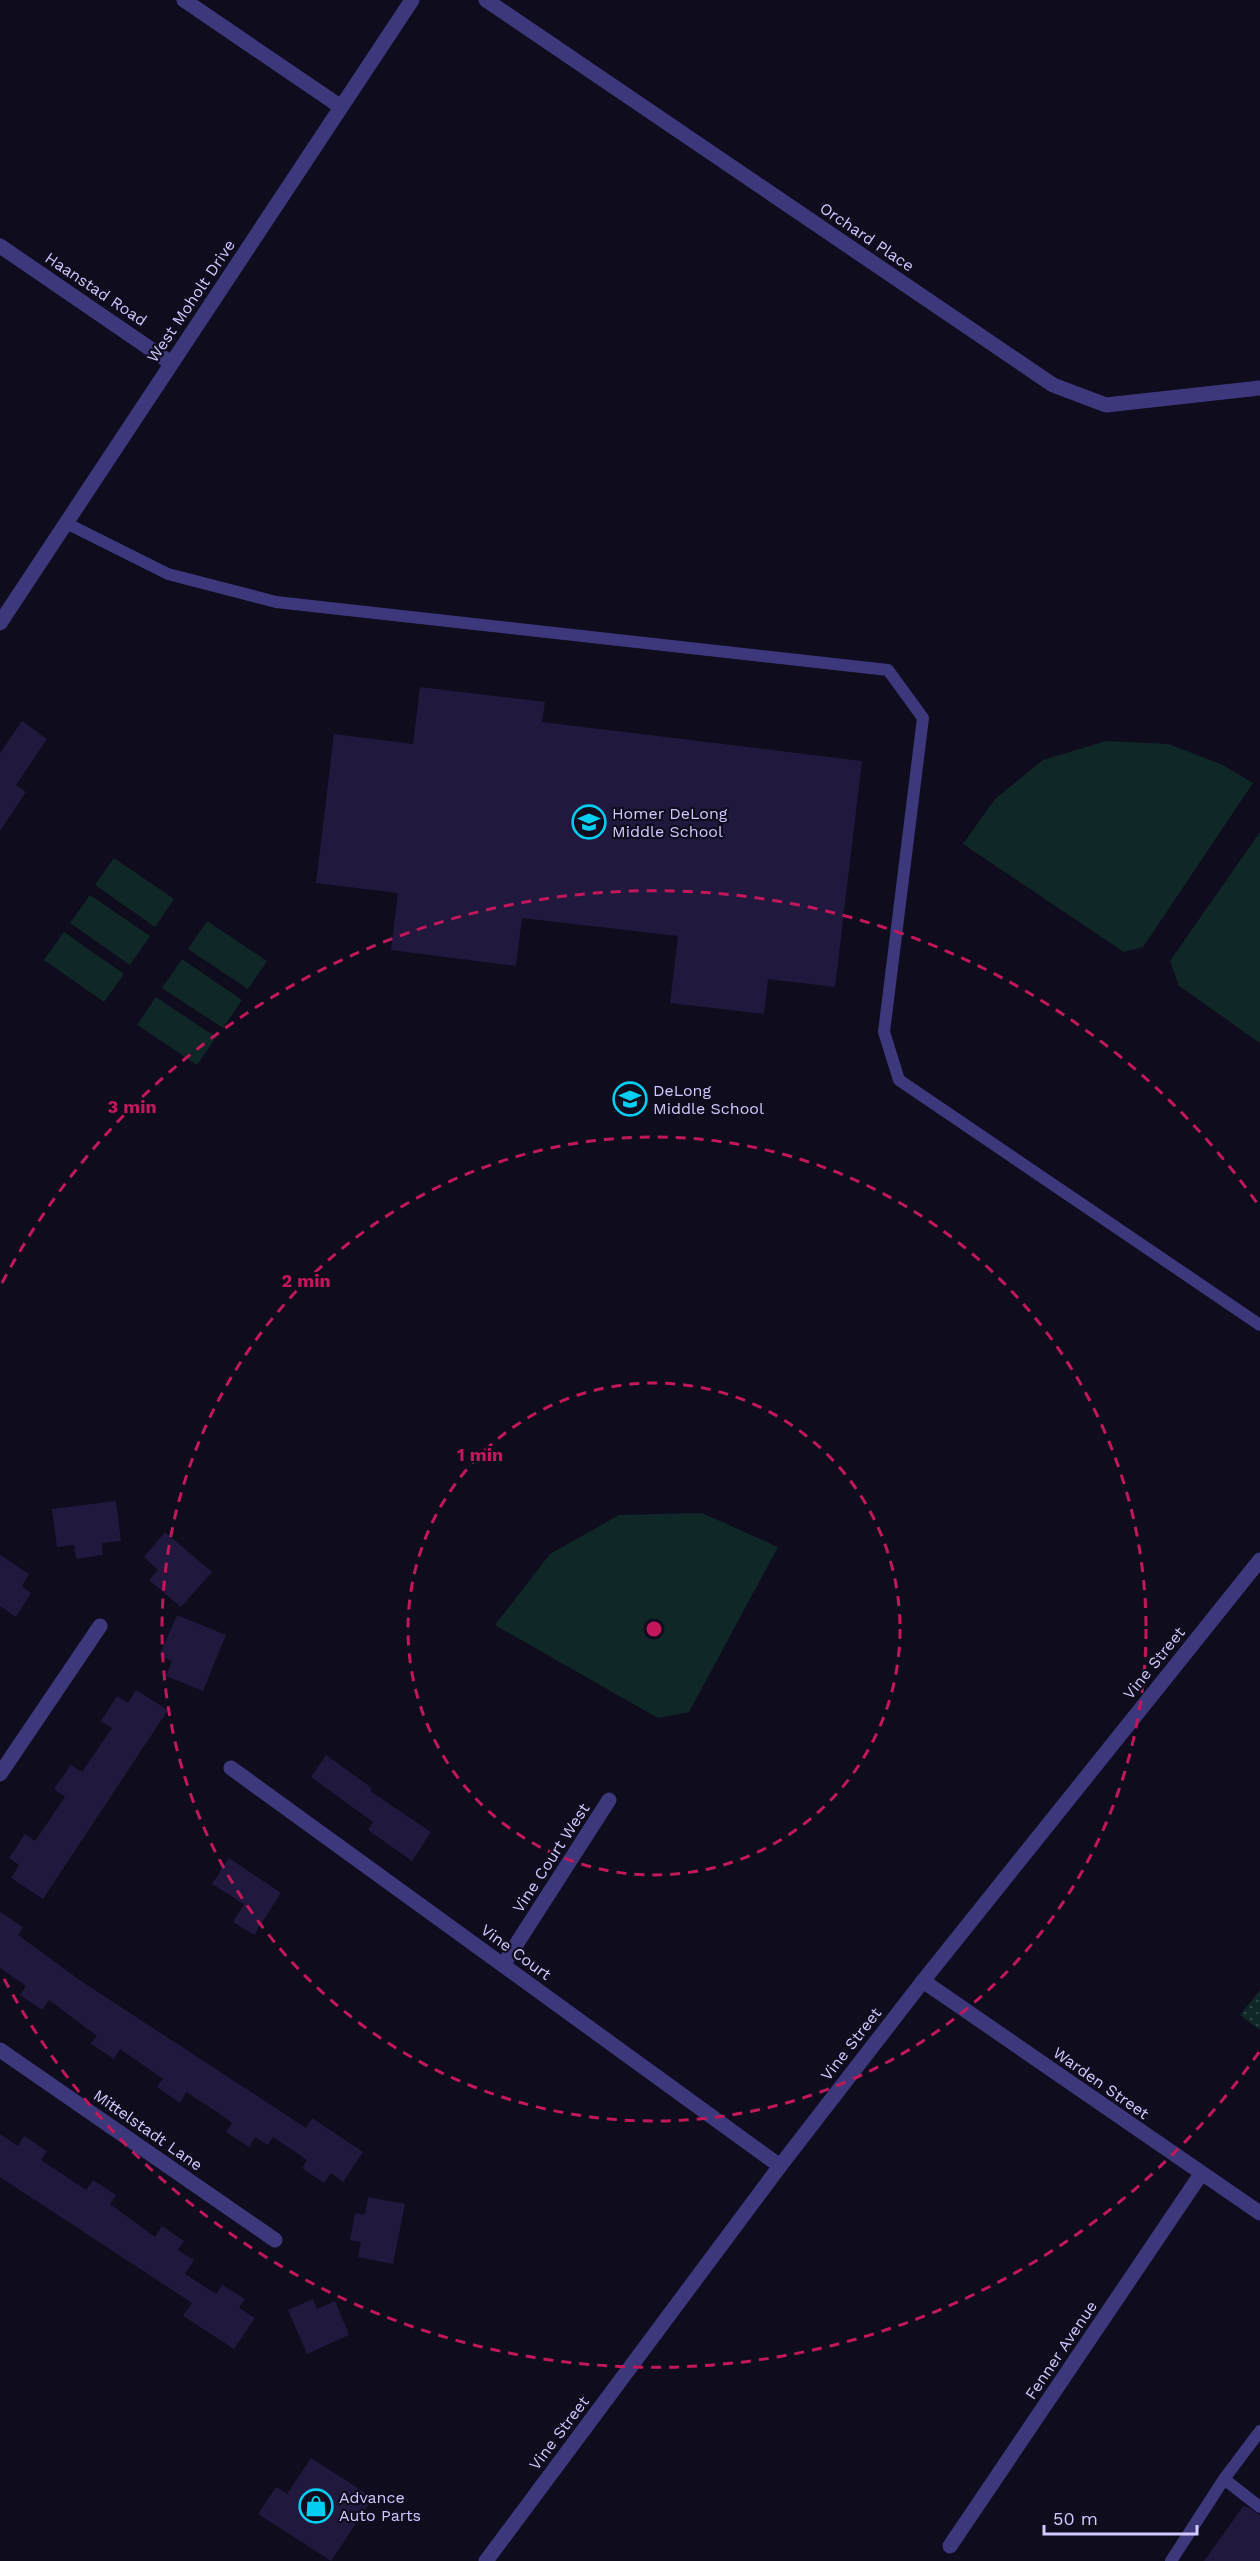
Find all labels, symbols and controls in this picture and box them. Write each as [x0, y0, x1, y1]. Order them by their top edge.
street label: Orchard Place [816, 198, 918, 276]
street label: West Moholt Drive [143, 236, 239, 366]
street label: Haanstad Road [42, 248, 150, 330]
school or university icon: Homer DeLong Middle School [571, 804, 607, 840]
place label: Homer DeLong Middle School [612, 804, 728, 841]
school or university icon: DeLong Middle School [612, 1081, 648, 1117]
place label: DeLong Middle School [653, 1081, 764, 1118]
text: 3 min [107, 1096, 157, 1117]
text: 2 min [281, 1270, 331, 1291]
text: 1 min [457, 1444, 503, 1465]
centre of rings [644, 1619, 664, 1639]
street label: Vine Street [1119, 1623, 1189, 1703]
street label: Vine Court West [509, 1799, 594, 1916]
street label: Vine Court [477, 1920, 555, 1984]
street label: Vine Street [817, 2003, 886, 2084]
street label: Warden Street [1049, 2043, 1153, 2123]
street label: Mittelstadt Lane [90, 2085, 206, 2175]
street label: Fenner Avenue [1021, 2297, 1101, 2403]
street label: Vine Street [525, 2392, 593, 2474]
shop icon: Advance Auto Parts [298, 2488, 334, 2524]
place label: Advance Auto Parts [339, 2488, 421, 2525]
scale bar [1044, 2498, 1197, 2536]
text: 50 m [1053, 2508, 1098, 2529]

